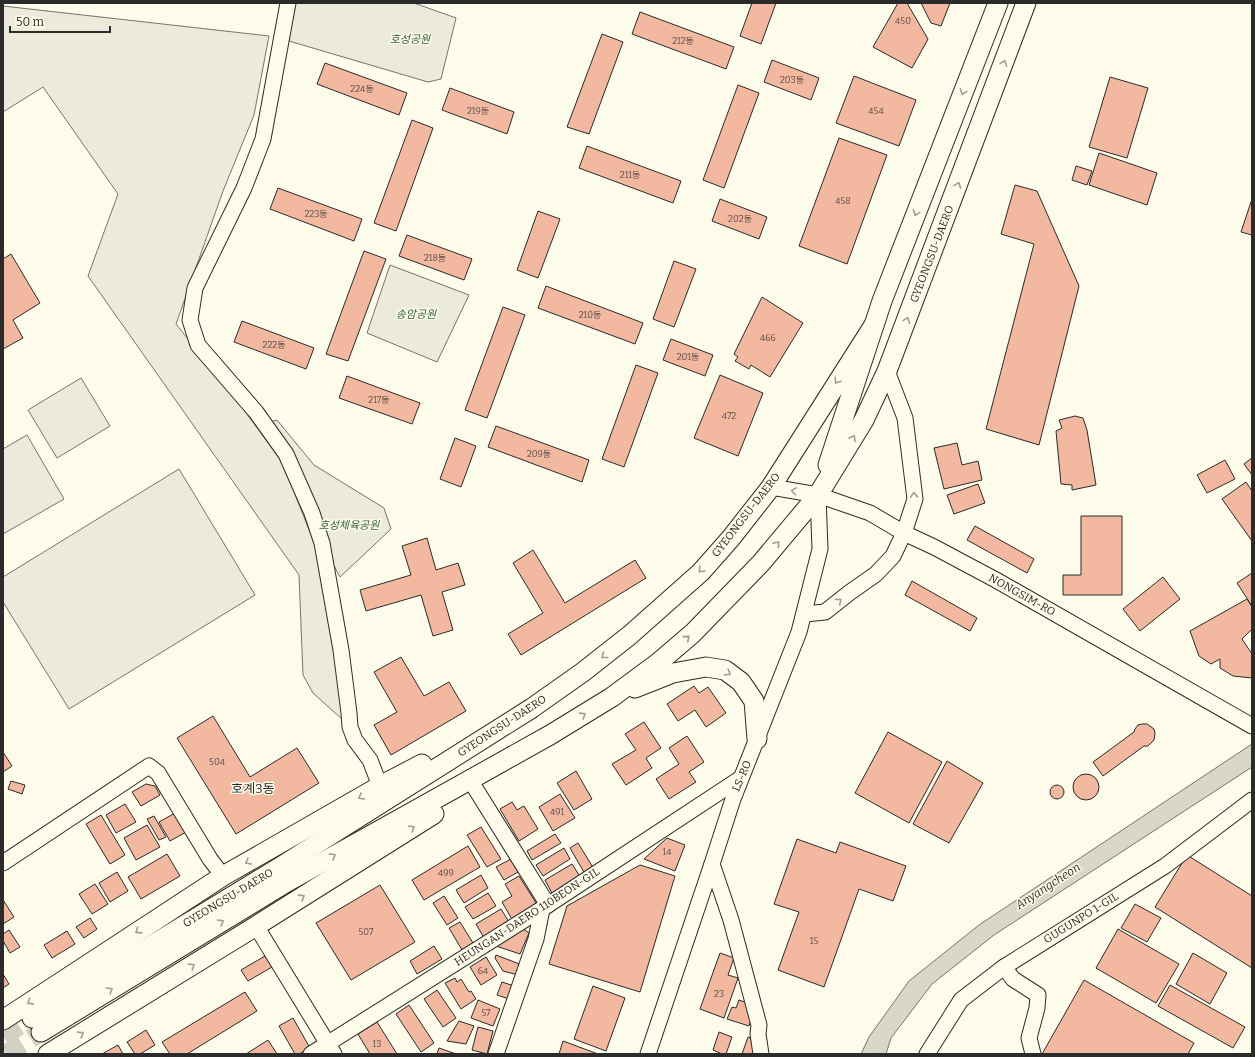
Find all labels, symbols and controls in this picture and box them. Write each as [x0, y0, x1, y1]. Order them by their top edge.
scale bar [10, 8, 110, 34]
text: 50 m [16, 15, 45, 29]
house number: 450 [895, 16, 911, 26]
park label: 호성공원 [390, 33, 431, 46]
house number: 212동 [672, 36, 694, 46]
one-way arrow [999, 60, 1007, 67]
house number: 203동 [780, 75, 804, 85]
house number: 224동 [350, 84, 374, 94]
one-way arrow [960, 88, 968, 95]
house number: 219동 [467, 106, 489, 116]
house number: 454 [868, 106, 884, 116]
house number: 211동 [620, 170, 640, 180]
one-way arrow [953, 182, 961, 189]
house number: 458 [835, 196, 851, 206]
street label: GYEONGSU-DAERO [907, 204, 957, 304]
house number: 223동 [304, 209, 328, 219]
one-way arrow [913, 209, 921, 216]
house number: 202동 [728, 214, 752, 224]
house number: 218동 [424, 253, 446, 263]
park label: 송암공원 [396, 308, 437, 321]
house number: 210동 [579, 310, 601, 320]
one-way arrow [902, 316, 910, 323]
house number: 466 [760, 333, 776, 343]
house number: 222동 [263, 340, 285, 350]
house number: 201동 [677, 352, 699, 362]
one-way arrow [834, 377, 842, 384]
house number: 217동 [368, 395, 390, 405]
house number: 472 [722, 411, 736, 421]
one-way arrow [848, 435, 856, 442]
house number: 209동 [527, 449, 551, 459]
street label: GYEONGSU-DAERO [709, 470, 783, 560]
one-way arrow [791, 487, 798, 496]
one-way arrow [910, 492, 918, 498]
park label: 호성체육공원 [319, 519, 380, 532]
one-way arrow [773, 541, 780, 549]
one-way arrow [698, 565, 706, 573]
street label: NONGSIM-RO [986, 571, 1058, 619]
one-way arrow [834, 599, 841, 606]
one-way arrow [683, 635, 690, 642]
one-way arrow [601, 652, 608, 659]
one-way arrow [724, 669, 731, 676]
street label: GYEONGSU-DAERO [455, 692, 549, 760]
one-way arrow [579, 712, 586, 719]
house number: 504 [209, 757, 226, 767]
street label: LS-RO [730, 758, 754, 794]
district label: 호계3동 [231, 781, 275, 796]
one-way arrow [358, 792, 365, 799]
house number: 491 [550, 807, 564, 817]
one-way arrow [408, 825, 415, 832]
house number: 14 [663, 847, 672, 857]
one-way arrow [329, 854, 336, 861]
one-way arrow [245, 857, 252, 864]
water label: Anyangcheon [1012, 860, 1083, 913]
street label: HEUNGAN-DAERO 110BEON-GIL [452, 865, 602, 969]
street label: GYEONGSU-DAERO [181, 866, 275, 930]
house number: 499 [438, 868, 454, 878]
street label: GUGUNPO 1-GIL [1041, 890, 1121, 946]
one-way arrow [298, 894, 305, 902]
one-way arrow [217, 920, 224, 927]
one-way arrow [136, 927, 143, 934]
house number: 507 [358, 927, 374, 937]
house number: 15 [810, 936, 818, 946]
one-way arrow [188, 963, 195, 970]
house number: 64 [478, 966, 489, 976]
one-way arrow [106, 987, 113, 995]
house number: 23 [714, 989, 724, 999]
one-way arrow [27, 998, 34, 1005]
house number: 57 [481, 1008, 491, 1018]
one-way arrow [77, 1031, 84, 1038]
house number: 13 [373, 1039, 381, 1049]

